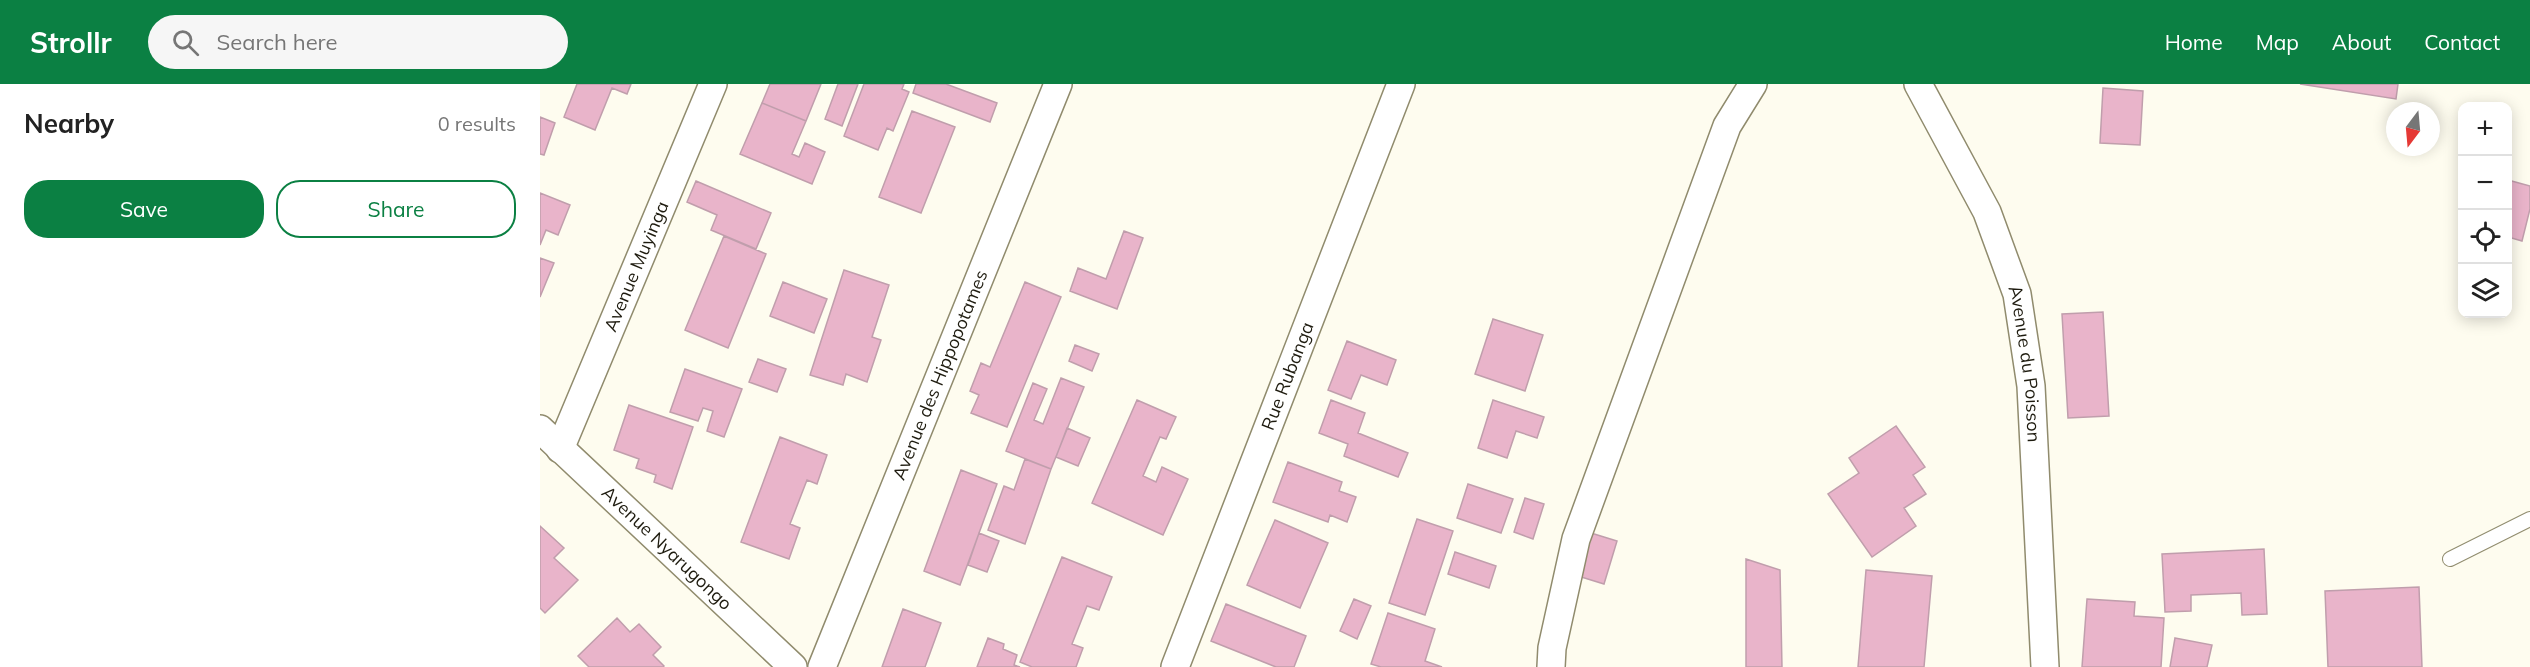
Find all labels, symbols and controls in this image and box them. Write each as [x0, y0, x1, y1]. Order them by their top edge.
search box [148, 15, 568, 69]
text: Strollr [30, 25, 112, 60]
icon: search [169, 26, 202, 59]
text: Search here [217, 28, 337, 56]
text: Home [2165, 29, 2223, 55]
text: Map [2256, 29, 2299, 55]
text: About [2332, 29, 2391, 55]
text: Contact [2424, 29, 2500, 55]
north arrow [2386, 102, 2440, 156]
map controls [2458, 102, 2512, 318]
button: + [2458, 102, 2512, 156]
text: Nearby [24, 107, 114, 140]
text: 0 results [438, 111, 516, 136]
button: − [2458, 156, 2512, 210]
button: Save [24, 180, 264, 238]
button: Share [276, 180, 516, 238]
street label: Avenue Muyinga [599, 197, 674, 335]
button: locate [2458, 210, 2512, 264]
button: layers [2458, 264, 2512, 318]
street label: Avenue des Hippopotames [887, 266, 993, 483]
street label: Avenue du Poisson [2004, 282, 2046, 443]
street label: Rue Rubanga [1256, 319, 1319, 433]
street label: Avenue Nyarugongo [597, 481, 737, 615]

